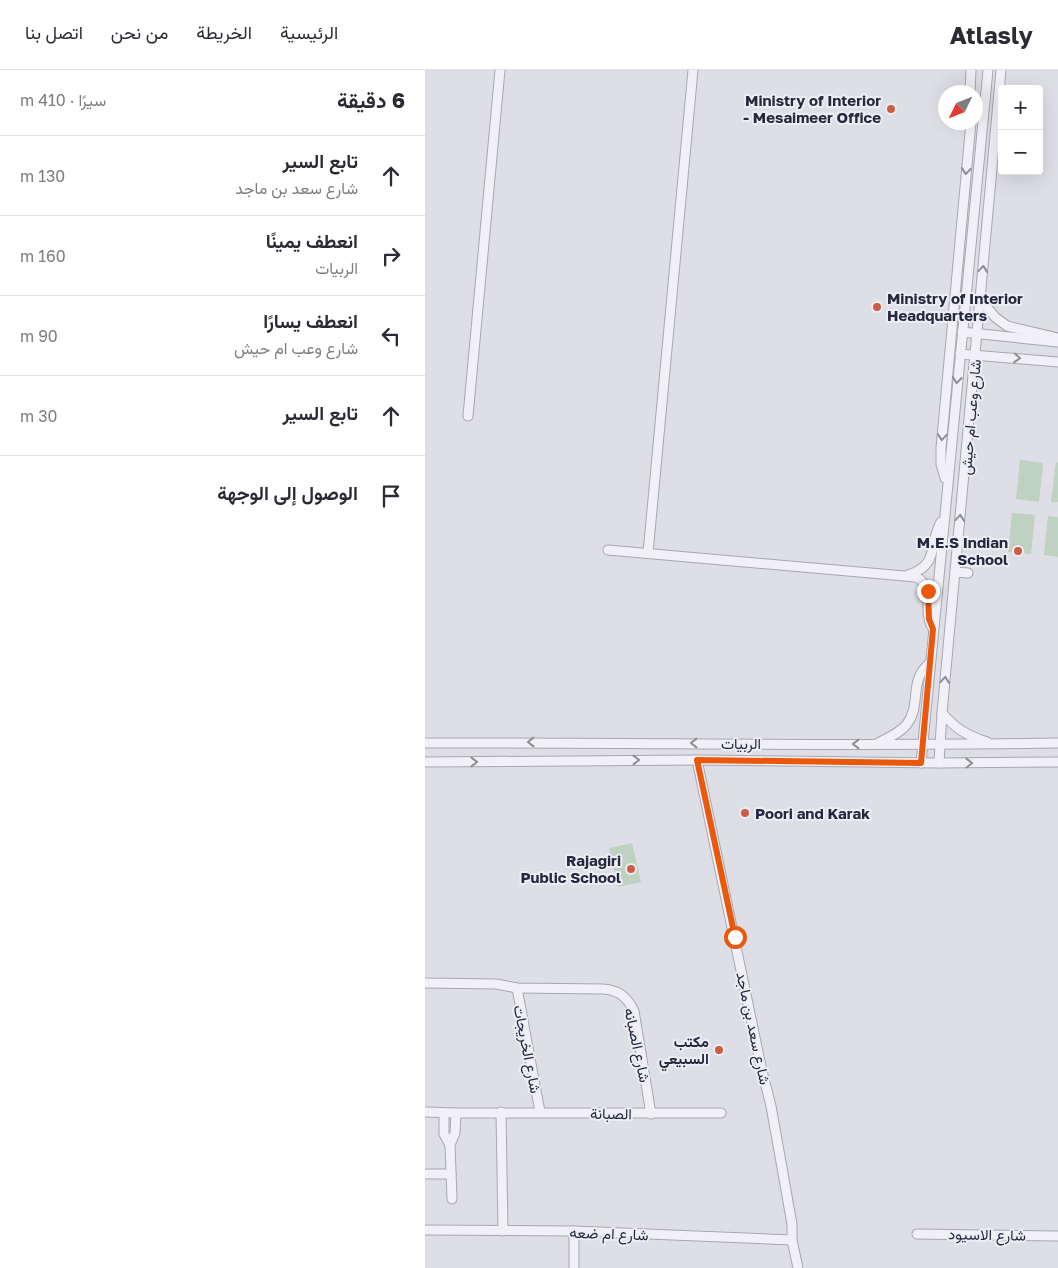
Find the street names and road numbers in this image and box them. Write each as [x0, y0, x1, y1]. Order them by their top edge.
street label: شارع وعب ام حيش [956, 358, 987, 476]
street label: الربيات [721, 734, 761, 753]
street label: شارع سعد بن ماجد [730, 970, 775, 1087]
street label: شارع الخريجات [508, 1003, 545, 1095]
street label: شارع الصبانه [618, 1006, 655, 1085]
street label: الصبانة [590, 1104, 632, 1123]
street label: شارع ام ضعه [569, 1223, 649, 1246]
street label: شارع الاسيود [948, 1224, 1026, 1247]

